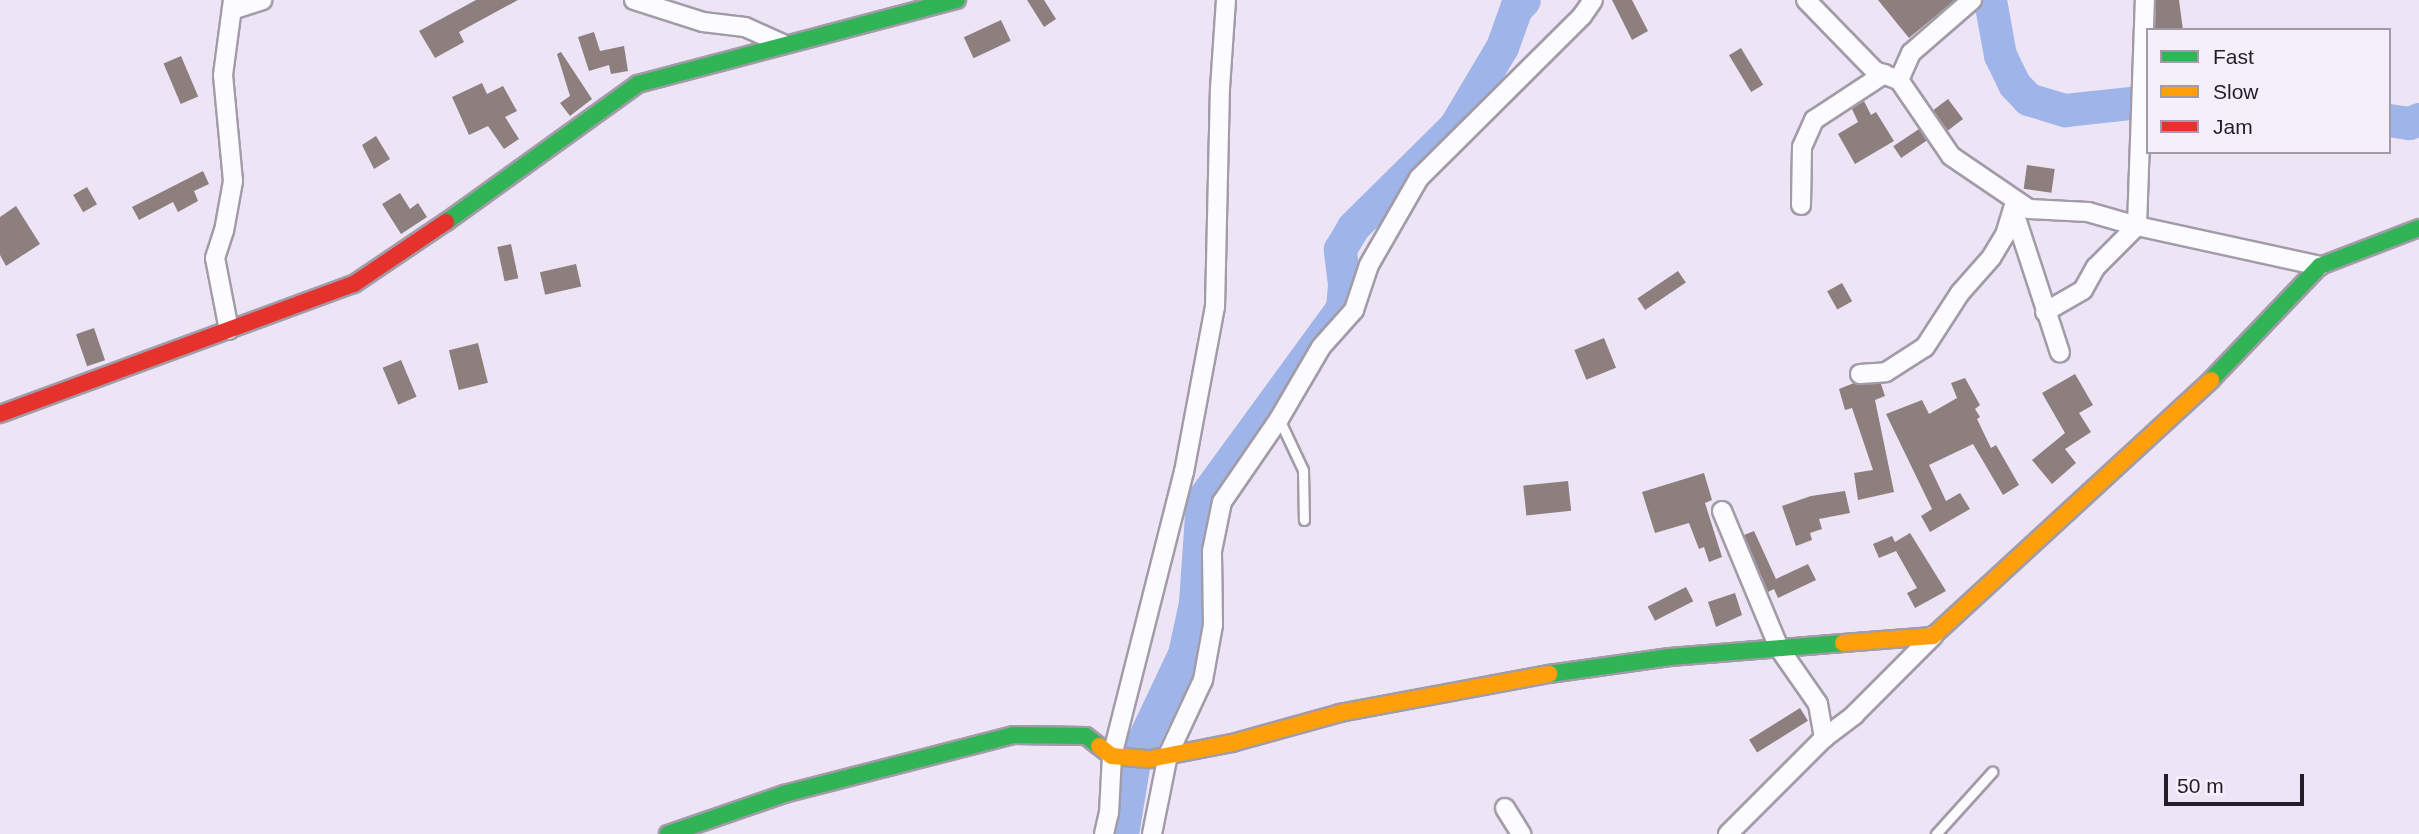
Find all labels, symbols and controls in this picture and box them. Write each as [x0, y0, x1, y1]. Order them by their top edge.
legend [2146, 28, 2391, 154]
text: Fast [2213, 45, 2254, 68]
text: Slow [2213, 80, 2259, 103]
text: Jam [2213, 115, 2253, 138]
scale bar [2167, 760, 2307, 804]
text: 50 m [2177, 774, 2224, 797]

